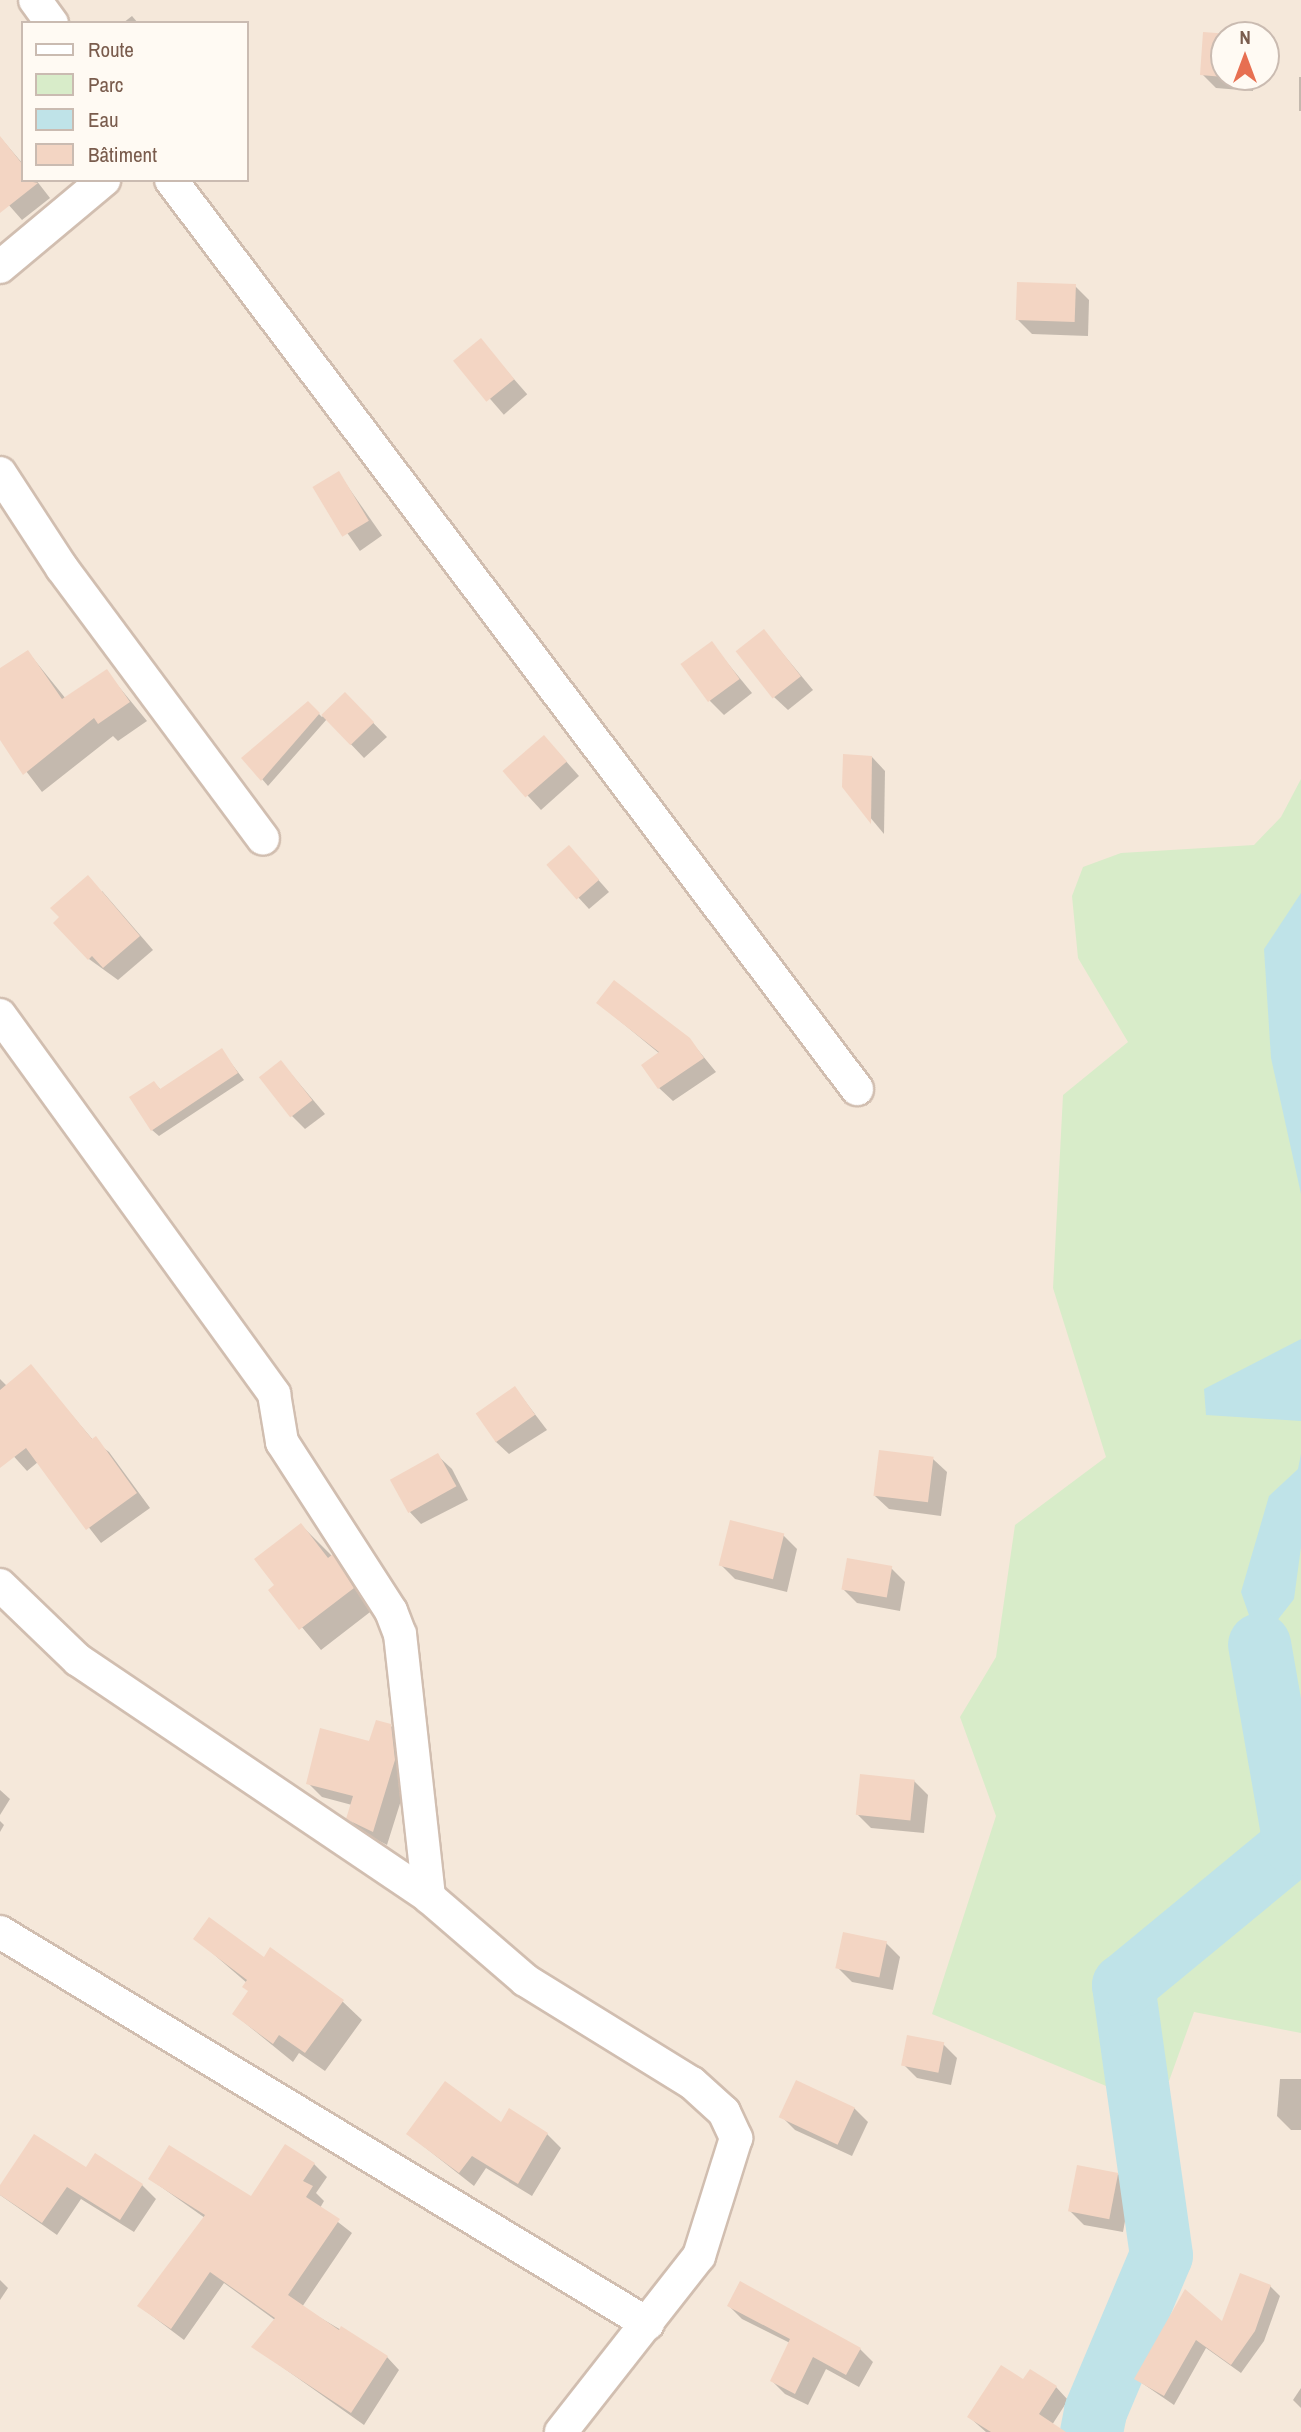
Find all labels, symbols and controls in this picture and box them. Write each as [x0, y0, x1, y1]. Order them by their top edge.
legend [21, 21, 248, 182]
north arrow [1210, 21, 1280, 91]
text: N [1239, 24, 1251, 50]
text: Route [88, 35, 134, 64]
text: Parc [88, 70, 123, 99]
text: Eau [88, 105, 119, 134]
text: Bâtiment [88, 140, 157, 169]

